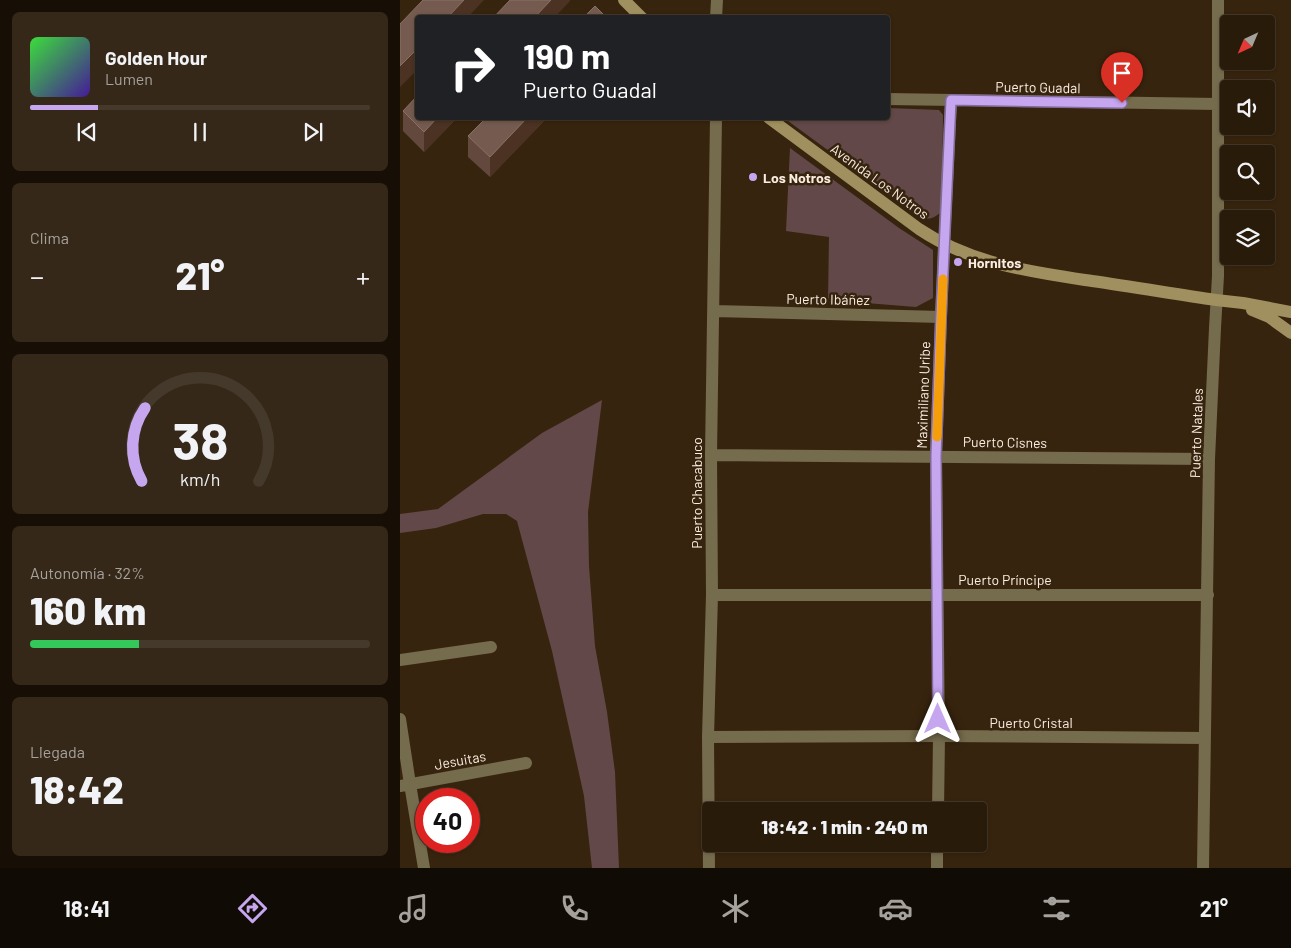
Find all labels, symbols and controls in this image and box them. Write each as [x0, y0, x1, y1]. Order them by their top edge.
north arrow [1220, 15, 1275, 70]
map controls [1220, 15, 1275, 265]
text: 190 m [523, 34, 610, 76]
icon: right [440, 35, 505, 100]
text: Golden Hour [105, 46, 207, 69]
pin [1101, 52, 1143, 103]
icon: arrive [1108, 59, 1136, 87]
text: Lumen [105, 69, 153, 88]
text: Puerto Guadal [523, 76, 657, 102]
street label: Puerto Guadal [995, 78, 1081, 96]
button: sound [1220, 80, 1275, 135]
icon: previous [73, 118, 101, 146]
icon: pause [186, 118, 214, 146]
icon: next [299, 118, 327, 146]
street label: Avenida Los Notros [828, 140, 933, 223]
button: search [1220, 145, 1275, 200]
place label: Los Notros [763, 169, 831, 186]
marker: Los Notros [747, 171, 759, 183]
button: layers [1220, 210, 1275, 265]
text: Clima [30, 228, 69, 247]
text: 21° [175, 252, 225, 298]
place label: Hornitos [968, 254, 1021, 271]
marker: Hornitos [952, 256, 964, 268]
text: − [30, 259, 44, 293]
text: + [356, 259, 370, 293]
street label: Puerto Ibáñez [786, 290, 870, 308]
street label: Maximiliano Uribe [913, 341, 933, 449]
street label: Puerto Natales [1186, 387, 1206, 478]
text: 38 [172, 408, 228, 470]
street label: Puerto Cisnes [963, 433, 1047, 451]
street label: Puerto Chacabuco [688, 437, 705, 549]
text: km/h [180, 468, 220, 490]
text: Autonomía · 32% [30, 563, 145, 582]
street label: Puerto Príncipe [958, 571, 1052, 588]
text: 160 km [30, 587, 146, 633]
position arrow [911, 692, 963, 744]
street label: Puerto Cristal [989, 714, 1073, 731]
text: Llegada [30, 742, 85, 761]
street label: Jesuitas [433, 747, 487, 773]
text: 18:42 [30, 766, 124, 812]
speed limit sign: 40 [415, 788, 480, 853]
text: 18:42 · 1 min · 240 m [761, 815, 928, 838]
icon: directions [235, 891, 270, 926]
icon: music [396, 891, 431, 926]
icon: phone [557, 891, 592, 926]
icon: climate [718, 891, 753, 926]
icon: car [878, 891, 913, 926]
icon: filters [1039, 891, 1074, 926]
text: 18:41 [63, 895, 110, 921]
text: 21° [1200, 895, 1228, 921]

